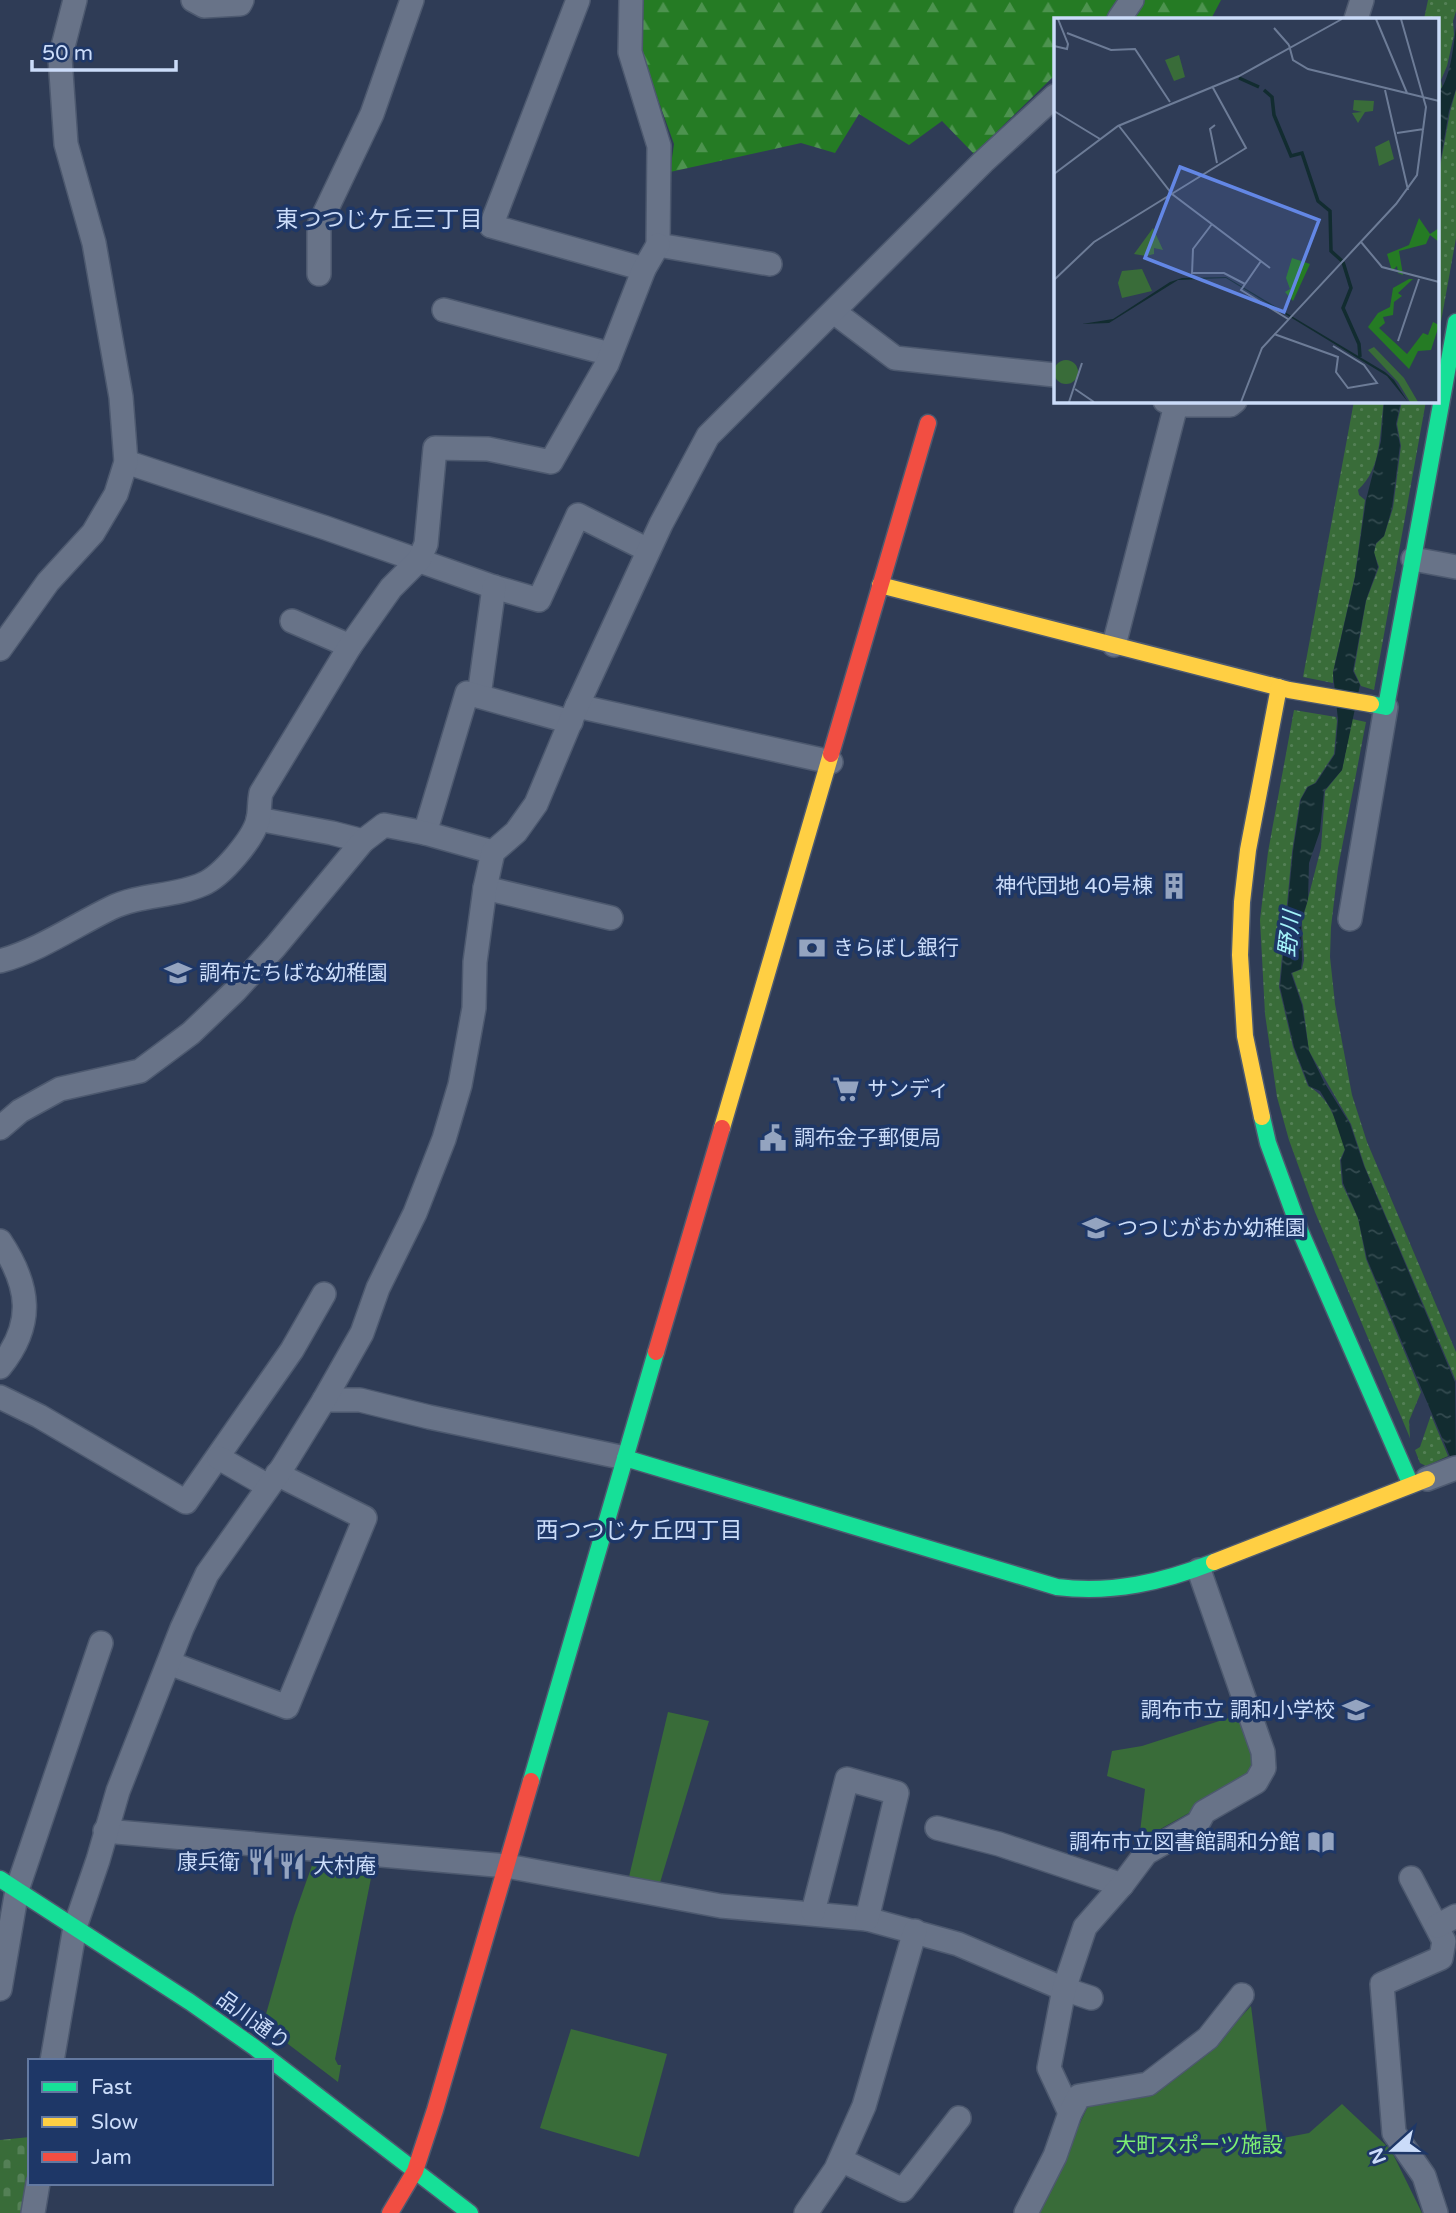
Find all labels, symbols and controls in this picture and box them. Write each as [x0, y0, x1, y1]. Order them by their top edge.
inset map [1054, 18, 1438, 402]
scale bar [32, 28, 175, 72]
text: 50 m [42, 41, 93, 66]
district label: 東つつじケ丘三丁目 [276, 206, 483, 234]
building icon: 神代団地 40号棟 [1159, 871, 1189, 901]
place label: 神代団地 40号棟 [995, 874, 1153, 899]
water label: 野川 [1273, 906, 1307, 959]
bank icon: きらぼし銀行 [797, 933, 827, 963]
place label: きらぼし銀行 [833, 936, 959, 961]
school or university icon: 調布たちばな幼稚園 [163, 958, 193, 988]
place label: 調布たちばな幼稚園 [199, 961, 388, 986]
supermarket icon: サンディ [831, 1074, 861, 1104]
place label: サンディ [867, 1077, 950, 1102]
public building icon: 調布金子郵便局 [758, 1123, 788, 1153]
place label: 調布金子郵便局 [794, 1126, 941, 1151]
school or university icon: つつじがおか幼稚園 [1081, 1213, 1111, 1243]
place label: つつじがおか幼稚園 [1117, 1216, 1306, 1241]
district label: 西つつじケ丘四丁目 [536, 1517, 743, 1545]
school or university icon: 調布市立 調和小学校 [1341, 1695, 1371, 1725]
place label: 調布市立 調和小学校 [1141, 1698, 1335, 1723]
library icon: 調布市立図書館調和分館 [1306, 1827, 1336, 1857]
place label: 調布市立図書館調和分館 [1069, 1830, 1300, 1855]
restaurant icon: 康兵衛 [246, 1847, 276, 1877]
place label: 康兵衛 [177, 1850, 240, 1875]
restaurant icon: 大村庵 [277, 1851, 307, 1881]
place label: 大村庵 [313, 1854, 376, 1879]
street label: 品川通り [212, 1986, 294, 2056]
legend [28, 2059, 273, 2185]
text: Fast [91, 2075, 132, 2100]
text: Slow [91, 2110, 139, 2135]
north arrow [1358, 2115, 1428, 2185]
park label: 大町スポーツ施設 [1115, 2133, 1283, 2158]
text: Jam [91, 2145, 132, 2170]
text: N [1365, 2145, 1391, 2167]

